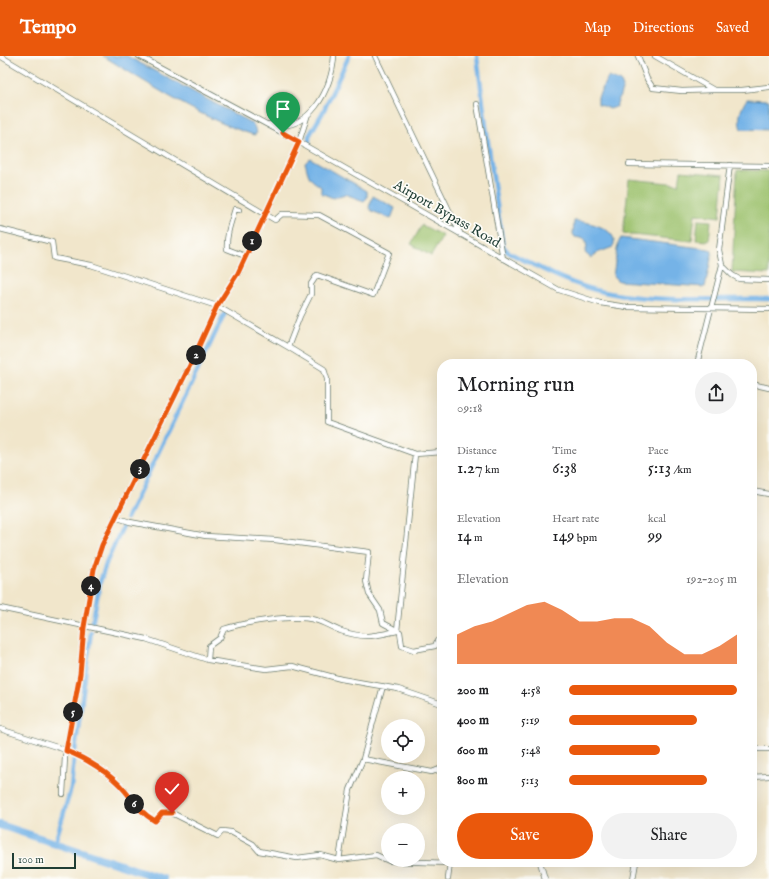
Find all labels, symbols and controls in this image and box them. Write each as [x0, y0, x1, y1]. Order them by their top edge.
text: Tempo [20, 16, 76, 40]
text: Map [584, 19, 611, 37]
text: Directions [633, 19, 694, 37]
text: Saved [716, 19, 749, 37]
pin [266, 92, 300, 133]
icon: arrive [272, 98, 294, 120]
street label: Airport Bypass Road [389, 176, 504, 252]
pin: 1 [242, 231, 262, 251]
text: 1 [250, 234, 254, 248]
pin: 2 [186, 345, 206, 365]
text: 2 [193, 348, 199, 362]
text: Morning run [457, 371, 575, 399]
button: share [695, 372, 737, 414]
text: 09:18 [457, 400, 482, 417]
text: Distance [457, 444, 497, 458]
text: Time [552, 444, 577, 458]
text: Pace [648, 444, 668, 458]
text: 1.27 [457, 458, 483, 479]
text: 6:38 [552, 458, 577, 479]
text: 5:13 [648, 458, 671, 479]
pin: 3 [130, 459, 150, 479]
text: 3 [138, 462, 142, 476]
text: km [483, 463, 500, 477]
text: /km [671, 463, 692, 477]
text: Elevation [457, 512, 501, 526]
text: Heart rate [552, 512, 599, 526]
text: kcal [648, 512, 666, 526]
text: 14 [457, 526, 472, 547]
text: 149 [552, 526, 574, 547]
text: 99 [648, 526, 663, 547]
text: m [472, 531, 483, 545]
text: bpm [574, 531, 597, 545]
text: Elevation [457, 571, 509, 588]
text: 192–205 m [686, 571, 737, 588]
pin: 4 [81, 576, 101, 596]
text: 4 [88, 579, 94, 593]
text: 200 m [457, 682, 489, 699]
text: 4:58 [521, 682, 541, 699]
pin: 5 [63, 702, 83, 722]
text: 5 [71, 705, 75, 719]
text: 400 m [457, 712, 489, 729]
text: 5:19 [521, 712, 540, 729]
map controls [381, 719, 425, 867]
button: locate [381, 719, 425, 763]
text: 600 m [457, 742, 488, 759]
text: 5:48 [521, 742, 541, 759]
button: + [381, 771, 425, 815]
pin [155, 772, 189, 813]
text: 800 m [457, 772, 488, 789]
text: 5:13 [521, 772, 539, 789]
icon: check [161, 778, 183, 800]
pin: 6 [124, 794, 144, 814]
text: 6 [132, 797, 136, 811]
button: Save [457, 813, 593, 859]
button: Share [601, 813, 737, 859]
button: − [381, 823, 425, 867]
scale bar [12, 851, 76, 870]
text: 100 m [18, 853, 44, 867]

